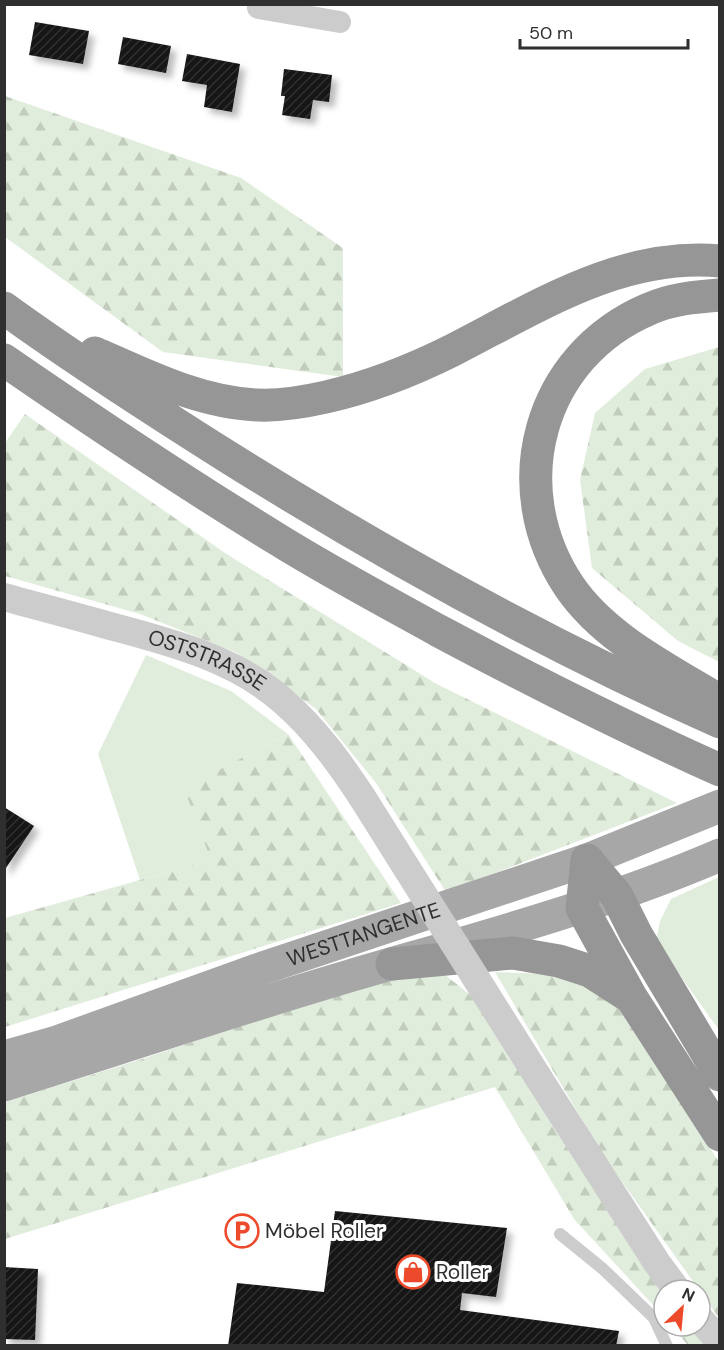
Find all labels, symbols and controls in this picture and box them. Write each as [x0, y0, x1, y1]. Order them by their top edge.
scale bar [520, 12, 688, 50]
text: 50 m [529, 21, 573, 45]
street label: OSTSTRASSE [145, 623, 272, 698]
street label: WESTTANGENTE [283, 896, 444, 973]
parking icon: Möbel Roller [224, 1213, 260, 1249]
place label: Möbel Roller [265, 1217, 384, 1245]
shop icon: Roller [395, 1254, 431, 1290]
place label: Roller [436, 1258, 490, 1286]
north arrow [652, 1278, 712, 1338]
text: N [679, 1283, 698, 1307]

